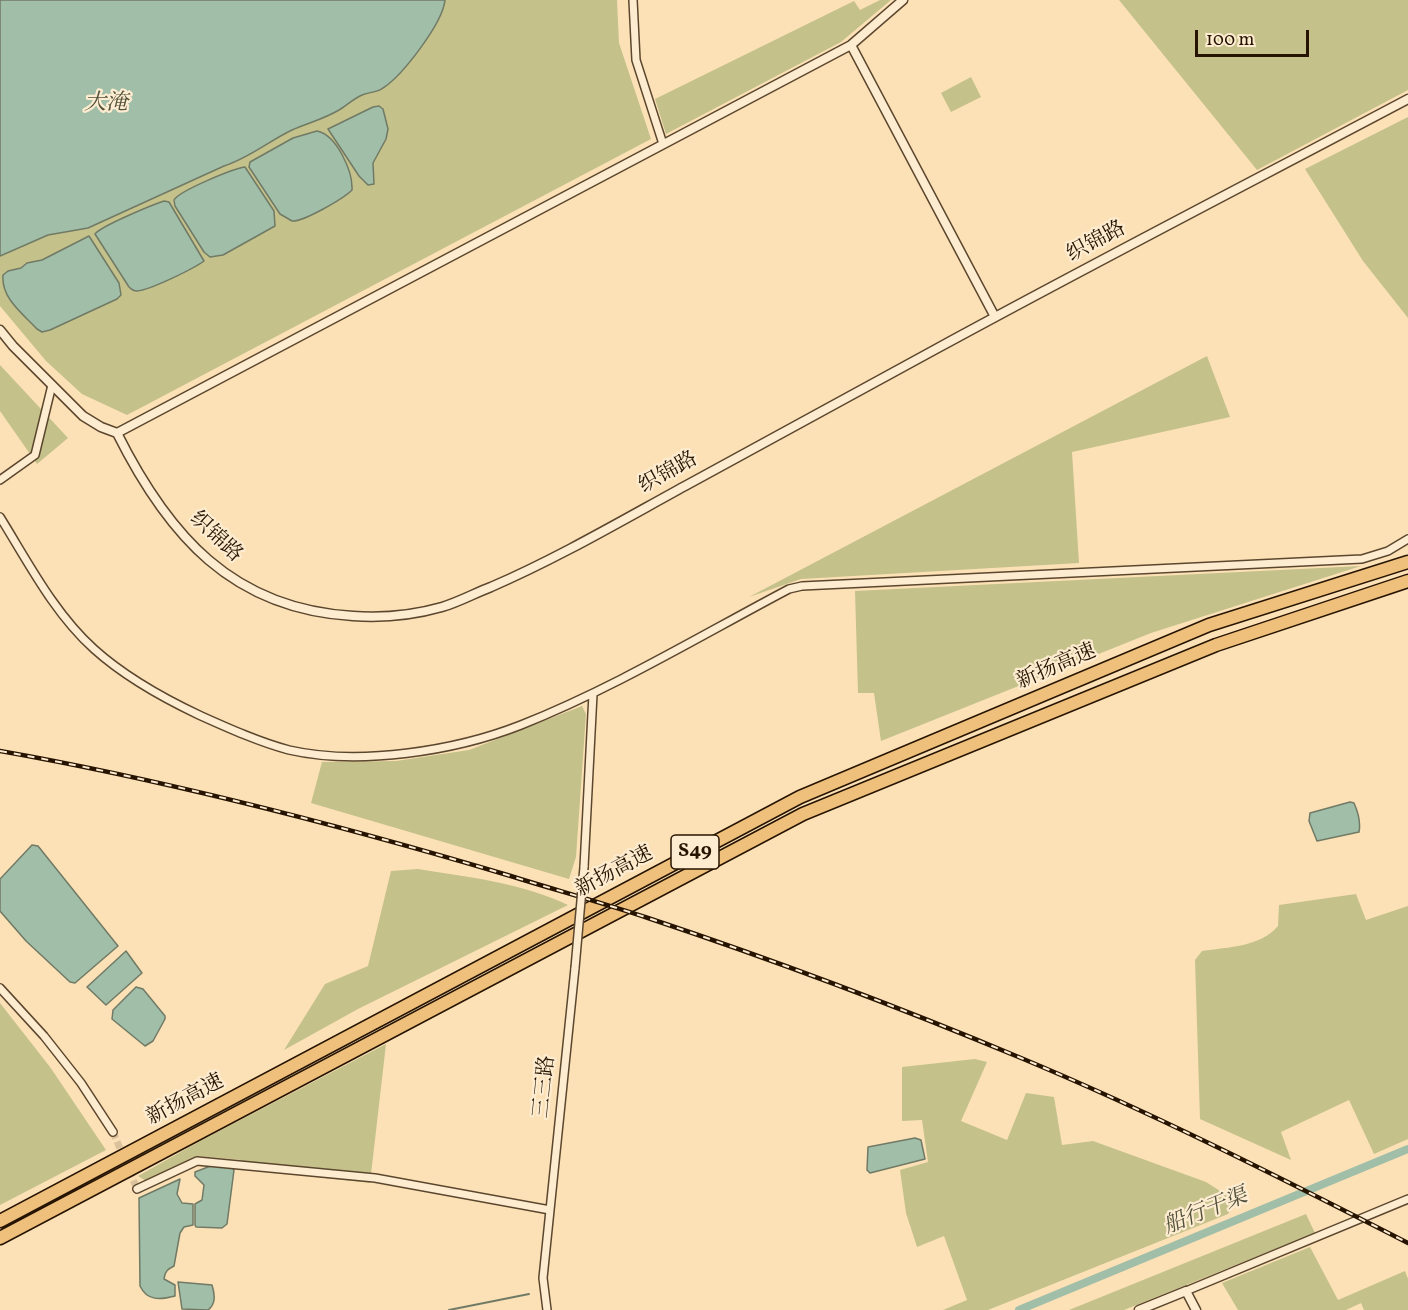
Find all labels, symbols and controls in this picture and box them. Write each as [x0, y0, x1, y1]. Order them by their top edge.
scale bar [1198, 18, 1312, 56]
text: 100 m [1206, 28, 1255, 53]
water label: 大淹 [84, 92, 128, 118]
street label: 织锦路 [1063, 217, 1131, 269]
street label: 织锦路 [635, 448, 703, 500]
street label: 织锦路 [183, 507, 247, 569]
street label: 新扬高速 [1013, 640, 1101, 696]
road number: S49 [671, 835, 719, 869]
street label: 新扬高速 [572, 842, 658, 904]
street label: 三三路 [530, 1054, 562, 1120]
street label: 新扬高速 [143, 1070, 229, 1132]
water label: 船行干渠 [1160, 1184, 1252, 1242]

